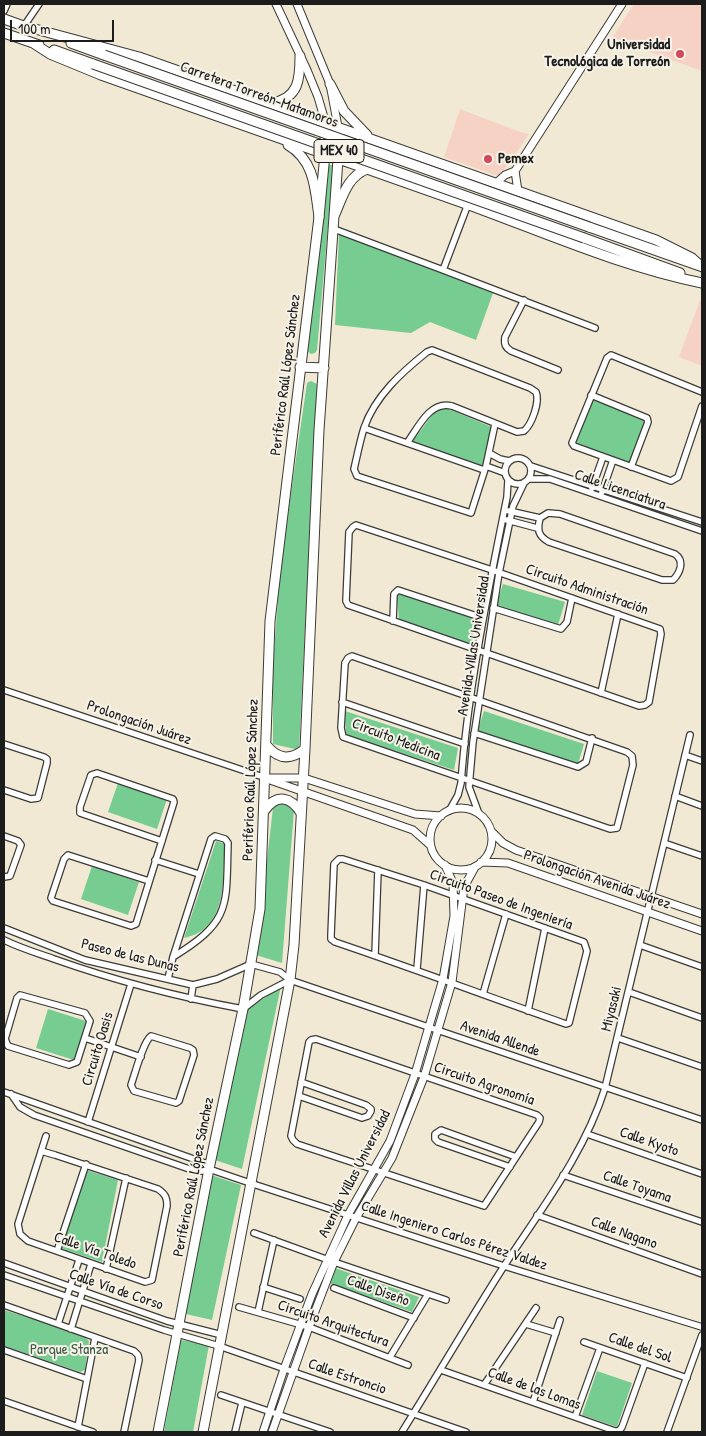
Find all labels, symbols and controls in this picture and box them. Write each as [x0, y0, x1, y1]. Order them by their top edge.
scale bar [12, 10, 116, 42]
text: 100 m [18, 18, 51, 39]
place label: Universidad Tecnológica de Torreón [544, 36, 670, 71]
marker: Universidad Tecnológica de Torreón [674, 48, 686, 60]
street label: Carretera Torreón-Matamoros [177, 58, 341, 132]
road number: MEX 40 [314, 140, 364, 162]
place label: Pemex [498, 150, 534, 168]
marker: Pemex [482, 153, 494, 165]
street label: Periférico Raúl López Sánchez [267, 293, 305, 457]
street label: Calle Licenciatura [572, 466, 668, 514]
street label: Circuito Administración [523, 561, 651, 619]
street label: Avenida Villas Universidad [454, 575, 494, 717]
street label: Prolongación Juárez [84, 697, 194, 749]
street label: Periférico Raúl López Sánchez [239, 699, 263, 861]
street label: Circuito Medicina [349, 715, 443, 765]
street label: Prolongación Avenida Juárez [521, 846, 673, 914]
street label: Circuito Paseo de Ingeniería [427, 866, 575, 934]
street label: Paseo de las Dunas [79, 935, 181, 977]
street label: Miyasaki [598, 985, 626, 1033]
street label: Circuito Oasis [78, 1010, 118, 1088]
street label: Avenida Allende [458, 1017, 542, 1061]
street label: Circuito Agronomía [431, 1058, 537, 1110]
street label: Periférico Raúl López Sánchez [170, 1096, 218, 1258]
street label: Avenida Villas Universidad [315, 1107, 395, 1241]
street label: Calle Kyoto [617, 1123, 681, 1161]
street label: Calle Toyama [600, 1167, 674, 1207]
street label: Calle Ingeniero Carlos Pérez Valdez [359, 1197, 549, 1275]
street label: Calle Nagano [588, 1213, 660, 1253]
street label: Calle Vía Toledo [51, 1228, 139, 1274]
street label: Calle Vía de Corso [67, 1265, 165, 1315]
street label: Calle Diseño [344, 1271, 412, 1311]
street label: Circuito Arquitectura [275, 1297, 391, 1351]
street label: Calle del Sol [606, 1329, 674, 1367]
park label: Parque Stanza [30, 1341, 108, 1359]
street label: Calle Estroncio [306, 1355, 388, 1399]
street label: Calle de las Lomas [485, 1364, 583, 1414]

